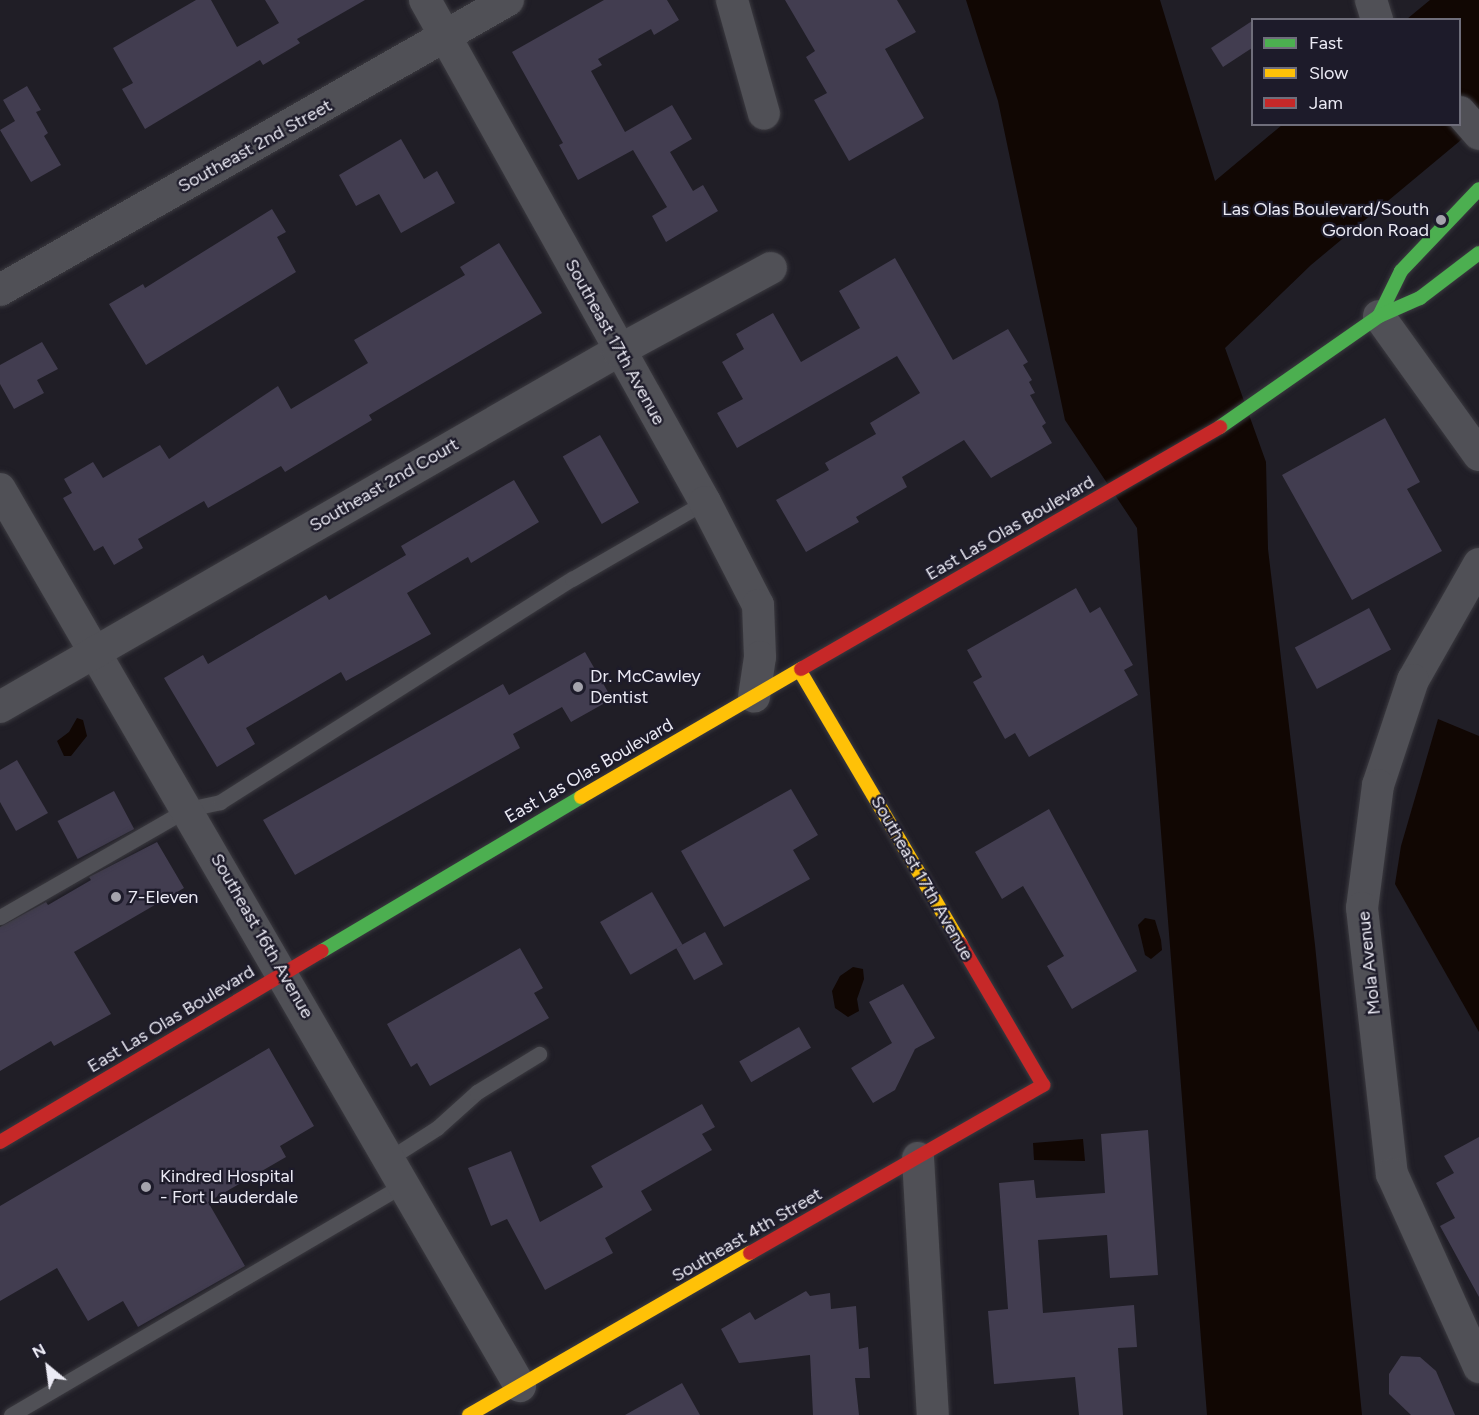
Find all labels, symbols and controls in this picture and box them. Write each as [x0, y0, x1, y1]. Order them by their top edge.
legend [1251, 18, 1461, 126]
text: Fast [1309, 32, 1343, 54]
text: Slow [1309, 62, 1348, 84]
text: Jam [1309, 92, 1343, 114]
street label: Southeast 2nd Street [174, 95, 336, 197]
place label: Las Olas Boulevard/South Gordon Road [1222, 199, 1429, 242]
marker: Las Olas Boulevard/South Gordon Road [1434, 213, 1448, 227]
street label: Southeast 17th Avenue [560, 255, 670, 429]
street label: Southeast 2nd Court [306, 434, 462, 536]
street label: East Las Olas Boulevard [922, 471, 1098, 585]
place label: Dr. McCawley Dentist [590, 666, 701, 708]
marker: Dr. McCawley Dentist [571, 680, 585, 694]
street label: East Las Olas Boulevard [501, 714, 677, 828]
street label: Southeast 17th Avenue [866, 792, 978, 964]
street label: Southeast 16th Avenue [206, 850, 318, 1022]
place label: 7-Eleven [128, 886, 198, 908]
marker: 7-Eleven [109, 890, 123, 904]
street label: Mola Avenue [1353, 910, 1385, 1016]
street label: East Las Olas Boulevard [84, 961, 258, 1077]
place label: Kindred Hospital - Fort Lauderdale [160, 1166, 298, 1208]
marker: Kindred Hospital - Fort Lauderdale [137, 1178, 155, 1196]
street label: Southeast 4th Street [668, 1183, 826, 1287]
north arrow [18, 1337, 78, 1397]
text: N [29, 1340, 49, 1362]

